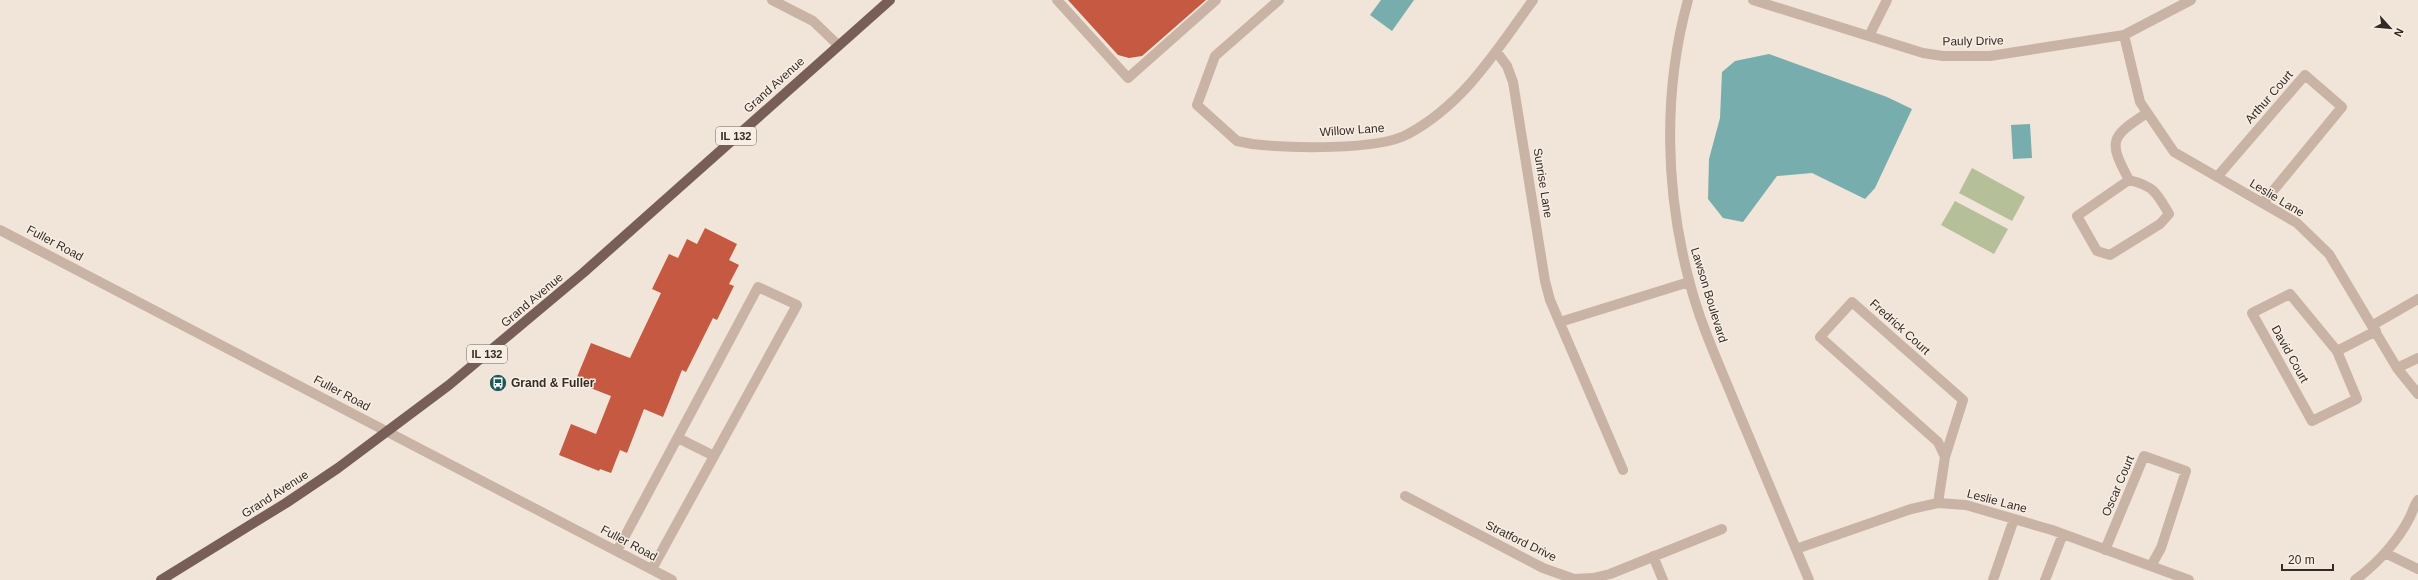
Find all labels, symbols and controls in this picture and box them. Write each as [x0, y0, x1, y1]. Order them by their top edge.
north arrow [2370, 8, 2410, 48]
text: N [2392, 26, 2406, 39]
street label: Pauly Drive [1942, 33, 2004, 49]
street label: Grand Avenue [741, 54, 807, 116]
street label: Arthur Court [2242, 67, 2296, 126]
street label: Willow Lane [1319, 121, 1385, 139]
road number: IL 132 [716, 127, 756, 145]
street label: Sunrise Lane [1531, 147, 1555, 219]
street label: Leslie Lane [2247, 176, 2307, 220]
street label: Fuller Road [24, 222, 86, 264]
street label: Lawson Boulevard [1688, 246, 1730, 344]
street label: Grand Avenue [498, 270, 566, 330]
street label: Fredrick Court [1867, 296, 1933, 358]
street label: David Court [2269, 323, 2312, 386]
road number: IL 132 [467, 345, 507, 363]
street label: Fuller Road [311, 372, 373, 414]
bus stop icon: Grand & Fuller [488, 373, 508, 393]
place label: Grand & Fuller [511, 376, 595, 390]
street label: Oscar Court [2099, 453, 2137, 519]
street label: Grand Avenue [239, 467, 311, 521]
street label: Leslie Lane [1966, 486, 2029, 516]
street label: Stratford Drive [1483, 518, 1559, 564]
street label: Fuller Road [598, 522, 660, 564]
scale bar [2282, 546, 2333, 572]
text: 20 m [2288, 553, 2315, 567]

